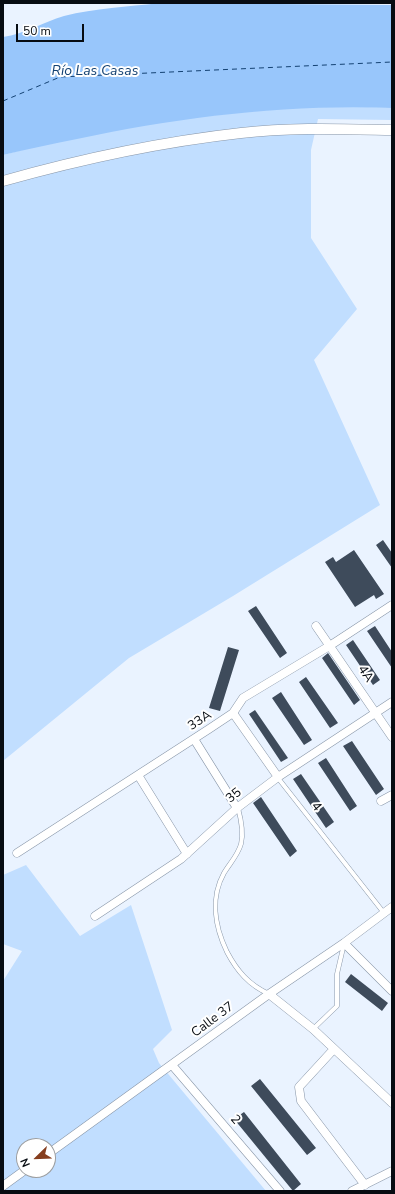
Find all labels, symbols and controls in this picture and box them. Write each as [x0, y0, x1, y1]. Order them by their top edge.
scale bar [18, 16, 86, 42]
text: 50 m [23, 23, 51, 39]
water label: Río Las Casas [52, 64, 138, 80]
street label: 4A [354, 663, 376, 685]
street label: 33A [185, 708, 215, 734]
street label: 35 [223, 785, 245, 807]
street label: 4 [307, 799, 325, 815]
street label: Calle 37 [189, 999, 237, 1041]
street label: 2 [227, 1112, 243, 1128]
north arrow [16, 1138, 56, 1178]
text: N [17, 1156, 34, 1169]

